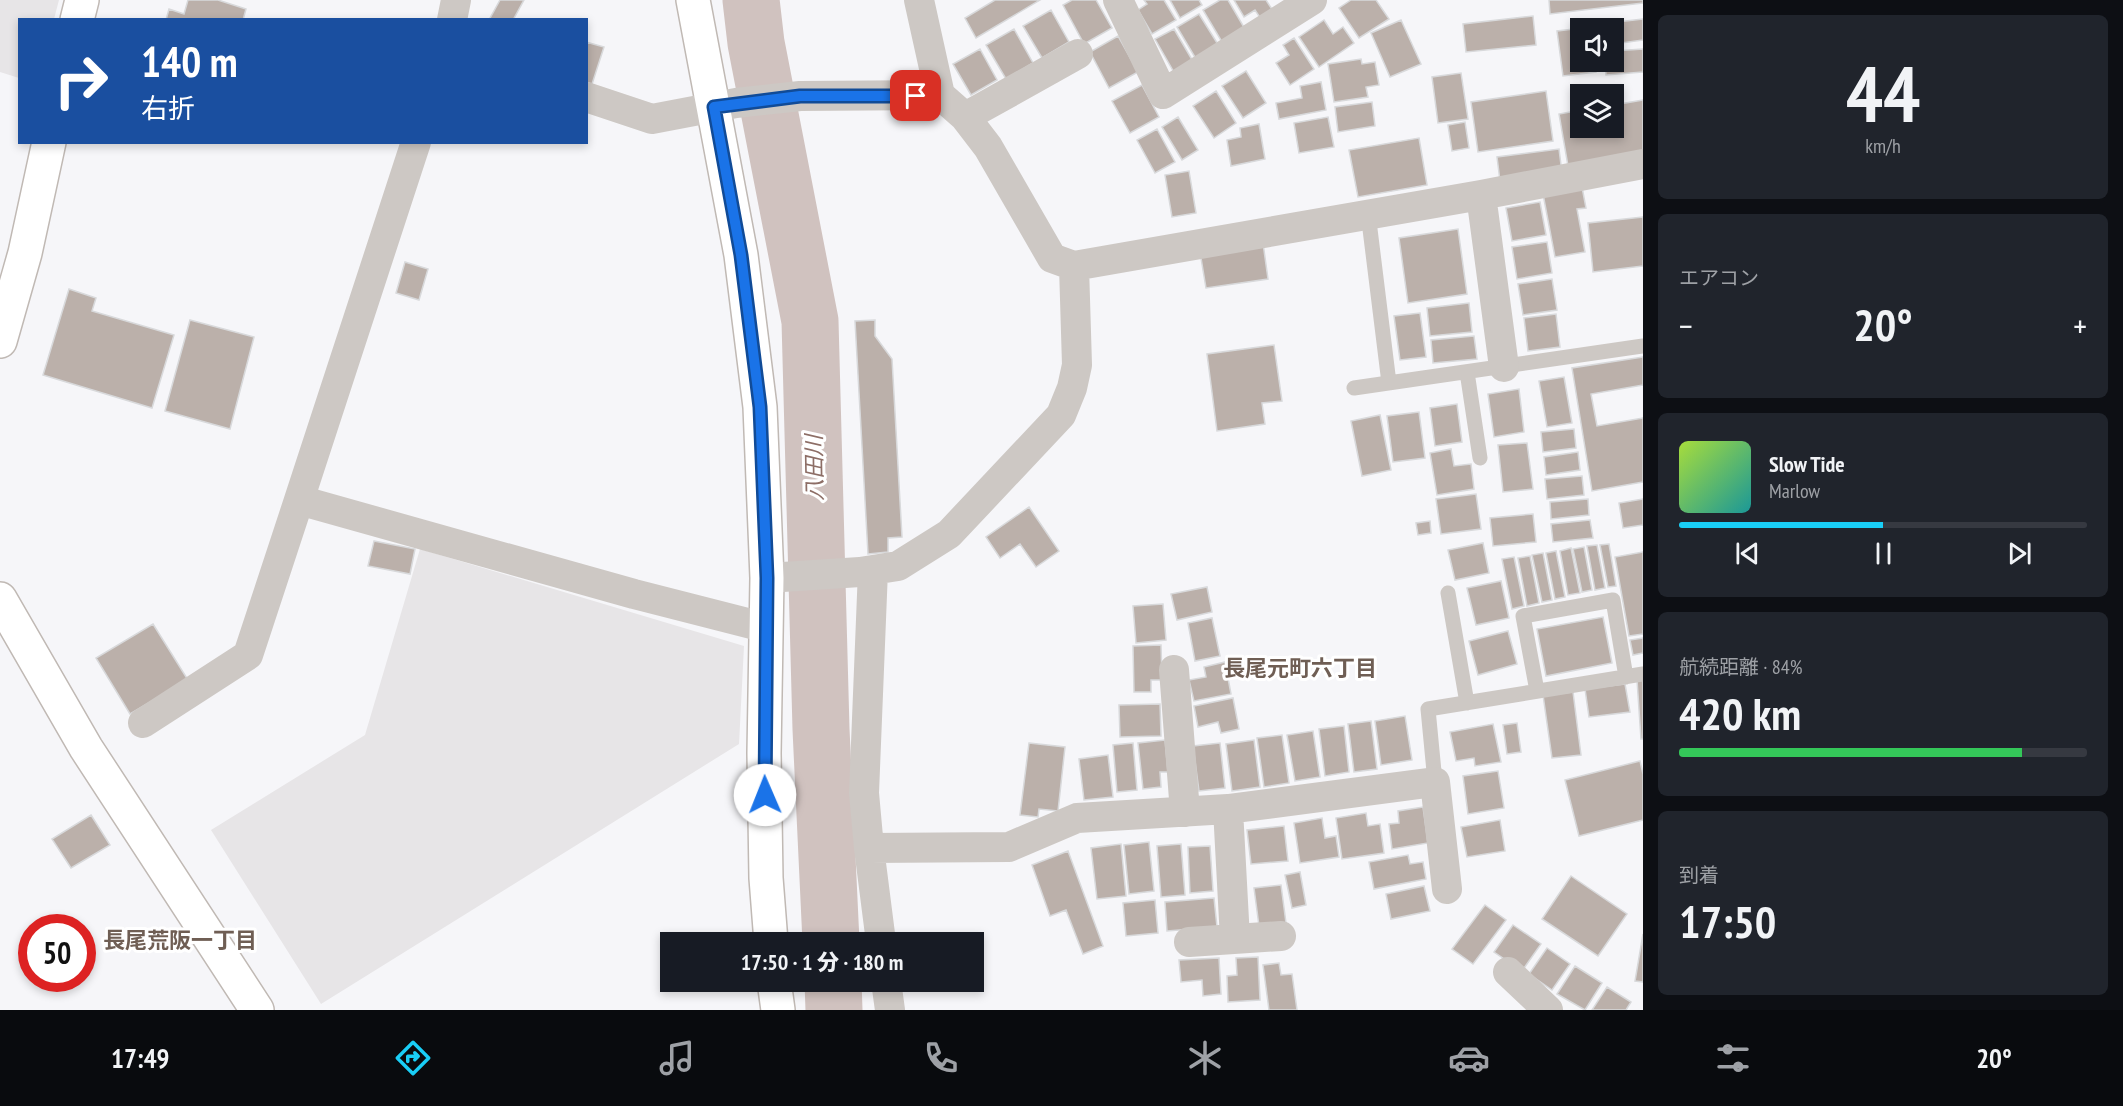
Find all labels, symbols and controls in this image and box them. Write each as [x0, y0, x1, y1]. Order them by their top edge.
map controls [1570, 18, 1624, 138]
button: sound [1570, 18, 1624, 72]
text: 140 m [141, 34, 238, 89]
icon: right [42, 42, 120, 120]
text: 44 [1846, 43, 1920, 144]
pin [890, 70, 941, 121]
icon: arrive [899, 79, 932, 112]
button: layers [1570, 84, 1624, 138]
text: 右折 [141, 91, 195, 125]
text: km/h [1865, 133, 1901, 159]
text: エアコン [1679, 265, 1759, 291]
text: 20° [1853, 295, 1913, 353]
text: − [1679, 304, 1693, 347]
text: + [2073, 304, 2087, 347]
water label: 八田川 [799, 433, 829, 501]
text: Slow Tide [1769, 450, 1845, 478]
text: Marlow [1769, 478, 1820, 504]
icon: previous [1731, 537, 1764, 570]
icon: pause [1867, 537, 1900, 570]
icon: next [2003, 537, 2036, 570]
district label: 長尾元町六丁目 [1223, 654, 1377, 682]
text: 航続距離 · 84% [1679, 654, 1802, 680]
text: 420 km [1679, 684, 1801, 742]
position arrow [733, 763, 797, 827]
text: 到着 [1679, 862, 1719, 888]
text: 17:50 [1679, 892, 1776, 950]
speed limit sign: 50 [18, 914, 96, 992]
district label: 長尾荒阪一丁目 [103, 926, 257, 954]
text: 17:50 · 1 分 · 180 m [741, 948, 903, 976]
icon: directions [392, 1037, 434, 1079]
icon: music [656, 1037, 698, 1079]
icon: phone [920, 1037, 962, 1079]
icon: climate [1184, 1037, 1226, 1079]
icon: car [1448, 1037, 1490, 1079]
icon: filters [1712, 1037, 1754, 1079]
text: 17:49 [111, 1041, 169, 1075]
text: 20° [1976, 1041, 2012, 1075]

